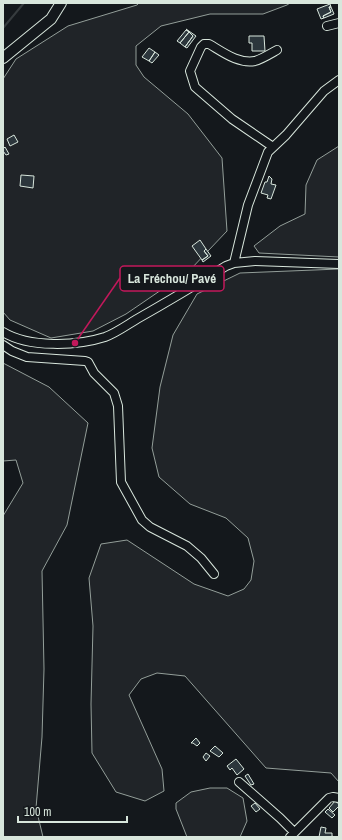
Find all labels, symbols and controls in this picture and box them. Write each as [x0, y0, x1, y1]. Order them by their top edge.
callout: La Fréchou/ Pavé [120, 266, 224, 291]
text: La Fréchou/ Pavé [128, 270, 216, 287]
scale bar [18, 798, 127, 824]
text: 100 m [24, 804, 51, 820]

